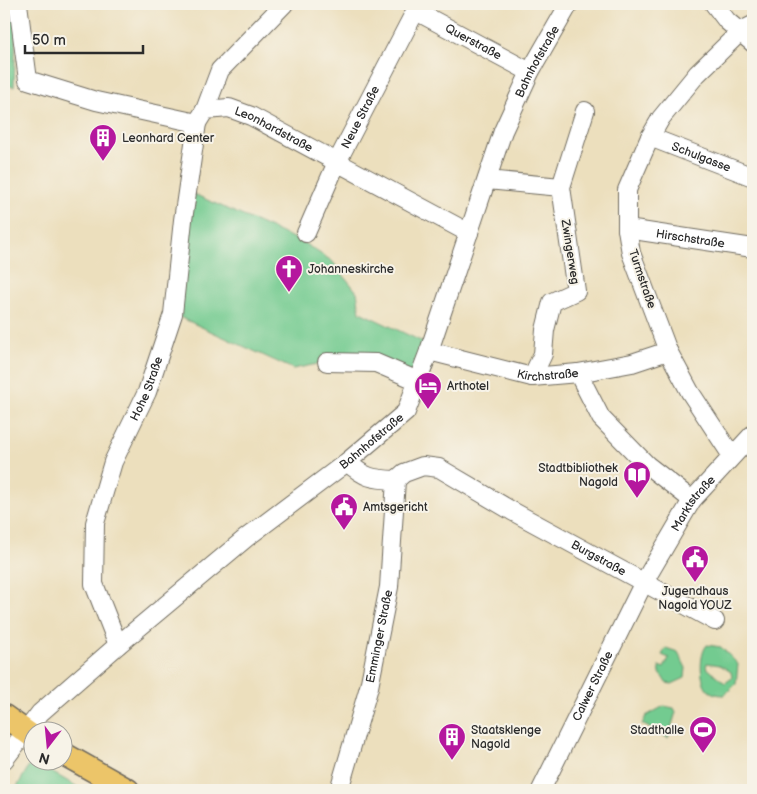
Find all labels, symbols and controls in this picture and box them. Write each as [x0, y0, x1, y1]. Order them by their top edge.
street label: Querstraße [443, 20, 504, 63]
scale bar [25, 22, 142, 54]
street label: Bahnhofstraße [512, 23, 563, 100]
text: 50 m [32, 31, 66, 50]
street label: Neue Straße [338, 83, 383, 151]
street label: Leonhardstraße [232, 103, 315, 155]
building icon: Leonhard Center [88, 123, 118, 162]
place label: Leonhard Center [122, 131, 215, 146]
street label: Schulgasse [670, 139, 733, 175]
street label: Zwingerweg [557, 218, 583, 286]
street label: Hirschstraße [655, 226, 726, 251]
street label: Turmstraße [625, 247, 659, 311]
church icon: Johanneskirche [274, 254, 304, 293]
place label: Johanneskirche [308, 262, 394, 277]
street label: Hohe Straße [127, 354, 166, 423]
street label: Kirchstraße [515, 365, 579, 385]
hotel icon: Arthotel [413, 371, 443, 410]
place label: Arthotel [447, 379, 489, 394]
street label: Bahnhofstraße [336, 410, 407, 473]
library icon: Stadtbibliothek Nagold [622, 460, 652, 499]
place label: Stadtbibliothek Nagold [538, 461, 618, 490]
street label: Marktstraße [668, 472, 718, 534]
public building icon: Amtsgericht [329, 492, 359, 531]
place label: Amtsgericht [363, 500, 428, 515]
street label: Burgstraße [568, 537, 629, 579]
public building icon: Jugendhaus Nagold YOUZ [680, 544, 710, 583]
place label: Jugendhaus Nagold YOUZ [658, 584, 732, 613]
street label: Emminger Straße [363, 588, 396, 684]
street label: Calwer Straße [569, 649, 616, 723]
sports icon: Stadthalle [688, 715, 718, 754]
north arrow [22, 722, 72, 772]
building icon: Staatsklenge Nagold [437, 722, 467, 761]
place label: Staatsklenge Nagold [471, 723, 541, 752]
place label: Stadthalle [630, 723, 684, 738]
text: N [37, 748, 52, 768]

